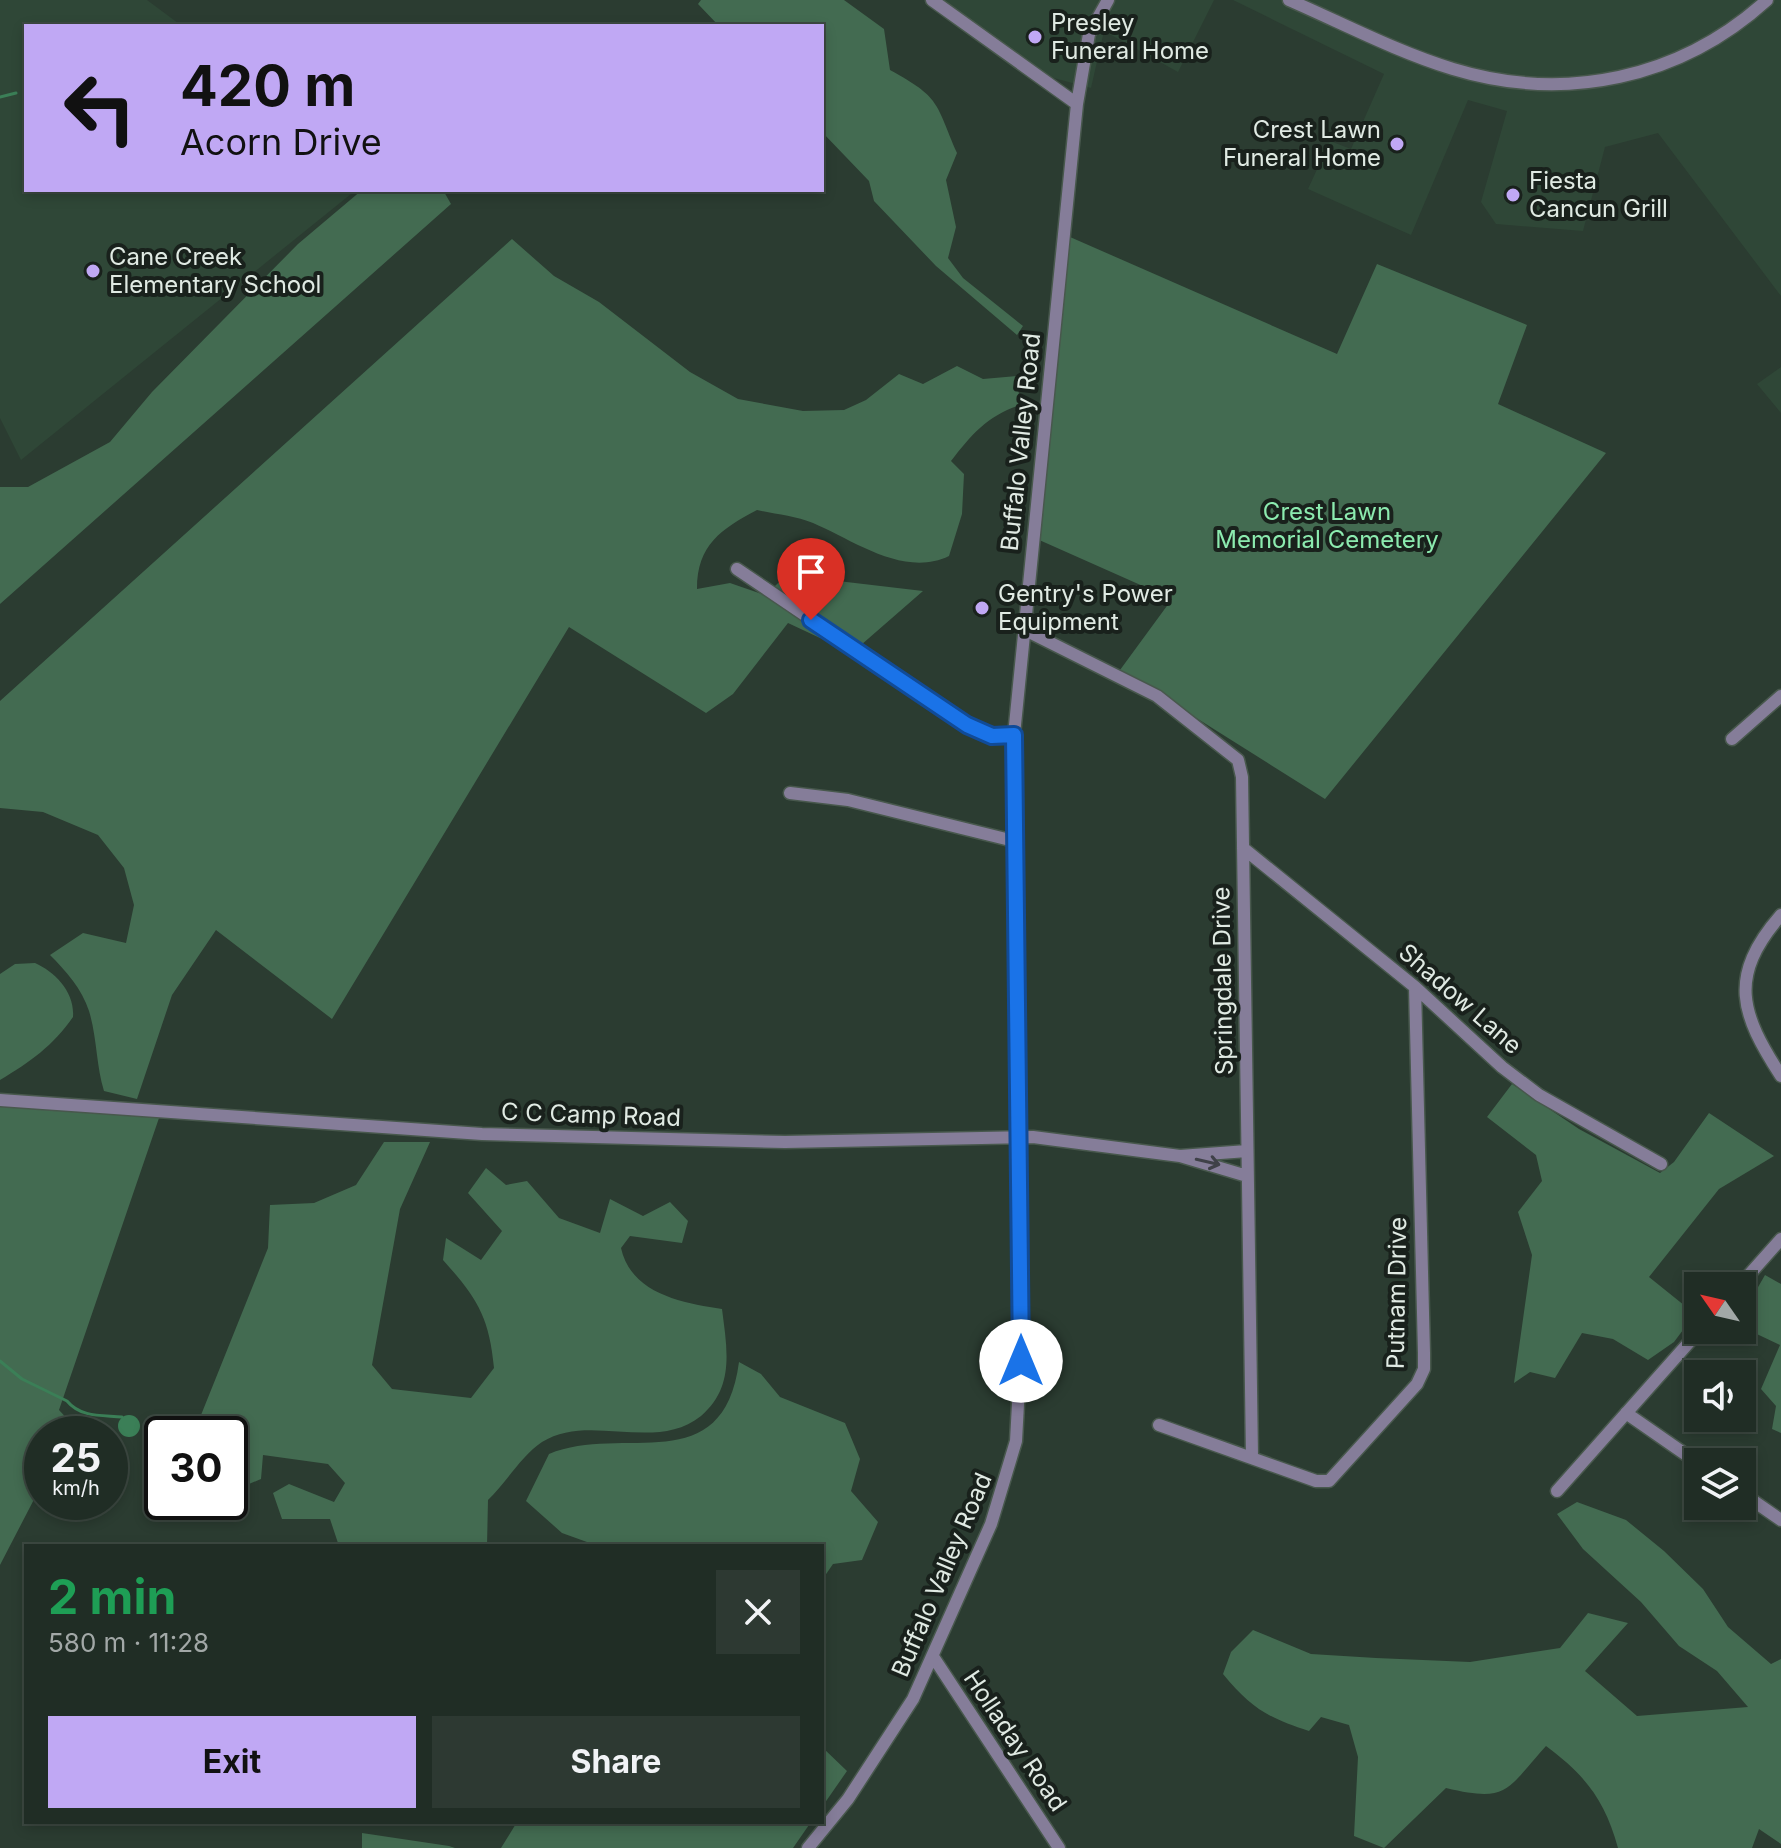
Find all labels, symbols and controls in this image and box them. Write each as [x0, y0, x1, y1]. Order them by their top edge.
place label: Presley Funeral Home [1051, 8, 1209, 65]
marker: Presley Funeral Home [1026, 28, 1044, 46]
text: 420 m [180, 52, 355, 120]
icon: left [48, 56, 152, 160]
place label: Crest Lawn Funeral Home [1223, 115, 1381, 172]
text: Acorn Drive [180, 120, 382, 164]
marker: Crest Lawn Funeral Home [1388, 135, 1406, 153]
place label: Fiesta Cancun Grill [1529, 166, 1668, 223]
marker: Fiesta Cancun Grill [1504, 186, 1522, 204]
place label: Cane Creek Elementary School [109, 242, 321, 299]
marker: Cane Creek Elementary School [84, 262, 102, 280]
street label: Buffalo Valley Road [995, 332, 1046, 552]
park label: Crest Lawn Memorial Cemetery [1215, 497, 1439, 554]
pin [777, 538, 845, 620]
icon: arrive [789, 550, 833, 594]
place label: Gentry's Power Equipment [998, 579, 1173, 636]
marker: Gentry's Power Equipment [973, 599, 991, 617]
street label: Springdale Drive [1206, 887, 1239, 1075]
street label: Shadow Lane [1393, 937, 1528, 1060]
street label: C C Camp Road [501, 1097, 681, 1132]
one-way arrow [1195, 1156, 1221, 1171]
street label: Putnam Drive [1381, 1217, 1412, 1369]
north arrow [1684, 1272, 1756, 1344]
map controls [1684, 1272, 1756, 1520]
position arrow [979, 1319, 1063, 1403]
button: sound [1684, 1360, 1756, 1432]
speed limit sign: 30 [144, 1416, 248, 1520]
text: 25 [51, 1433, 101, 1482]
button: layers [1684, 1448, 1756, 1520]
street label: Buffalo Valley Road [885, 1468, 998, 1681]
text: km/h [52, 1476, 100, 1500]
text: 2 min [48, 1567, 176, 1626]
button: close [716, 1570, 800, 1654]
text: 580 m · 11:28 [48, 1627, 209, 1658]
street label: Holladay Road [958, 1665, 1073, 1817]
button: Exit [48, 1716, 416, 1808]
button: Share [432, 1716, 800, 1808]

